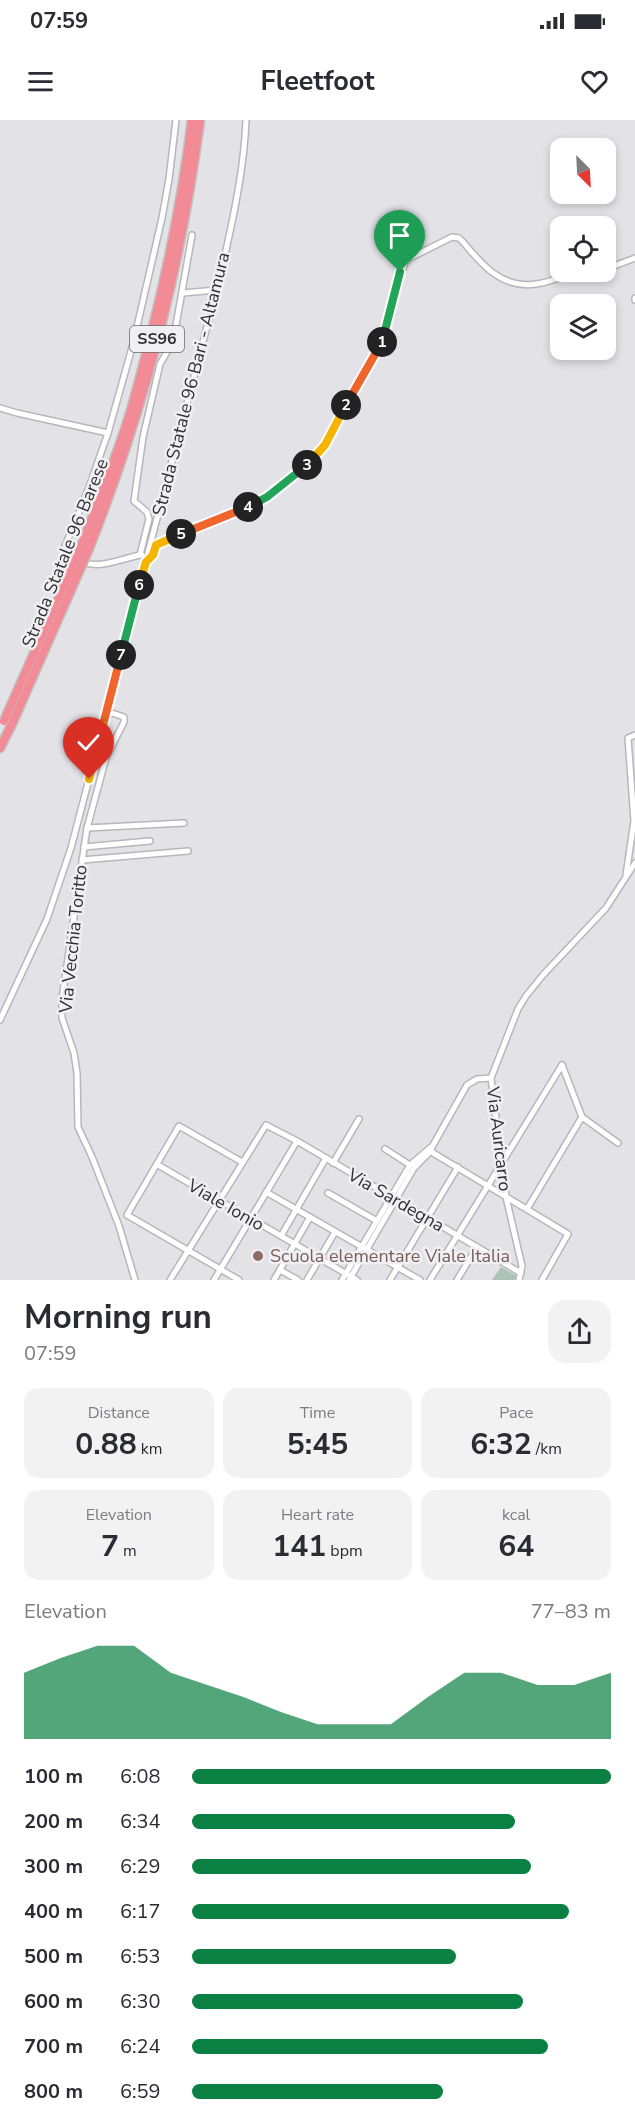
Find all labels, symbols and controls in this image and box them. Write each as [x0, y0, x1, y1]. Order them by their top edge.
text: 07:59 [30, 6, 88, 36]
text: Fleetfoot [261, 63, 375, 100]
icon: menu [24, 65, 57, 98]
icon: heart [578, 65, 611, 98]
north arrow [550, 138, 616, 204]
map controls [550, 138, 616, 360]
pin [374, 210, 425, 272]
button: locate [550, 216, 616, 282]
icon: arrive [383, 219, 416, 252]
street label: Strada Statale 96 Bari - Altamura [147, 250, 235, 518]
button: layers [550, 294, 616, 360]
road number: SS96 [130, 326, 184, 352]
pin: 1 [367, 327, 397, 357]
text: 1 [377, 331, 387, 353]
pin: 2 [331, 390, 361, 420]
text: 2 [341, 394, 351, 416]
pin: 3 [292, 450, 322, 480]
text: 3 [302, 454, 312, 476]
street label: Strada Statale 96 Barese [16, 455, 114, 651]
pin: 4 [233, 492, 263, 522]
text: 4 [243, 496, 253, 518]
pin: 5 [166, 519, 196, 549]
text: 5 [176, 523, 186, 545]
pin: 6 [124, 570, 154, 600]
text: 6 [134, 574, 144, 596]
pin: 7 [106, 640, 136, 670]
text: 7 [116, 644, 126, 666]
pin [63, 717, 114, 779]
icon: check [72, 726, 105, 759]
street label: Via Vecchia Toritto [53, 864, 93, 1015]
street label: Via Auricarro [481, 1084, 517, 1193]
street label: Via Sardegna [342, 1162, 449, 1237]
street label: Viale Ionio [183, 1173, 269, 1237]
place label: Scuola elementare Viale Italia [270, 1244, 510, 1268]
marker: Scuola elementare Viale Italia [251, 1249, 265, 1263]
text: Morning run [24, 1295, 212, 1340]
button: share [548, 1300, 611, 1363]
text: 07:59 [24, 1340, 77, 1367]
text: Distance [88, 1402, 150, 1424]
text: Time [300, 1402, 335, 1424]
text: Pace [499, 1402, 533, 1424]
text: 0.88 [75, 1424, 137, 1465]
text: 5:45 [287, 1424, 348, 1465]
text: 6:32 [470, 1424, 532, 1465]
text: km [137, 1438, 162, 1460]
text: /km [532, 1438, 562, 1460]
text: Elevation [86, 1504, 152, 1526]
text: Heart rate [281, 1504, 354, 1526]
text: kcal [502, 1504, 530, 1526]
text: 7 [101, 1526, 119, 1567]
text: 141 [272, 1526, 326, 1567]
text: 64 [498, 1526, 534, 1567]
text: m [119, 1540, 137, 1562]
text: bpm [326, 1540, 363, 1562]
text: Elevation [24, 1598, 107, 1625]
text: 77–83 m [531, 1598, 611, 1625]
text: 100 m [24, 1763, 83, 1790]
text: 6:08 [120, 1763, 161, 1790]
text: 200 m [24, 1808, 83, 1835]
text: 6:34 [120, 1808, 161, 1835]
text: 300 m [24, 1853, 83, 1880]
text: 6:29 [120, 1853, 161, 1880]
text: 400 m [24, 1898, 83, 1925]
text: 6:17 [120, 1898, 161, 1925]
text: 500 m [24, 1943, 83, 1970]
text: 6:53 [120, 1943, 161, 1970]
text: 600 m [24, 1988, 83, 2015]
text: 6:30 [120, 1988, 161, 2015]
text: 700 m [24, 2033, 83, 2060]
text: 6:24 [120, 2033, 161, 2060]
text: 800 m [24, 2078, 83, 2105]
text: 6:59 [120, 2078, 161, 2105]

